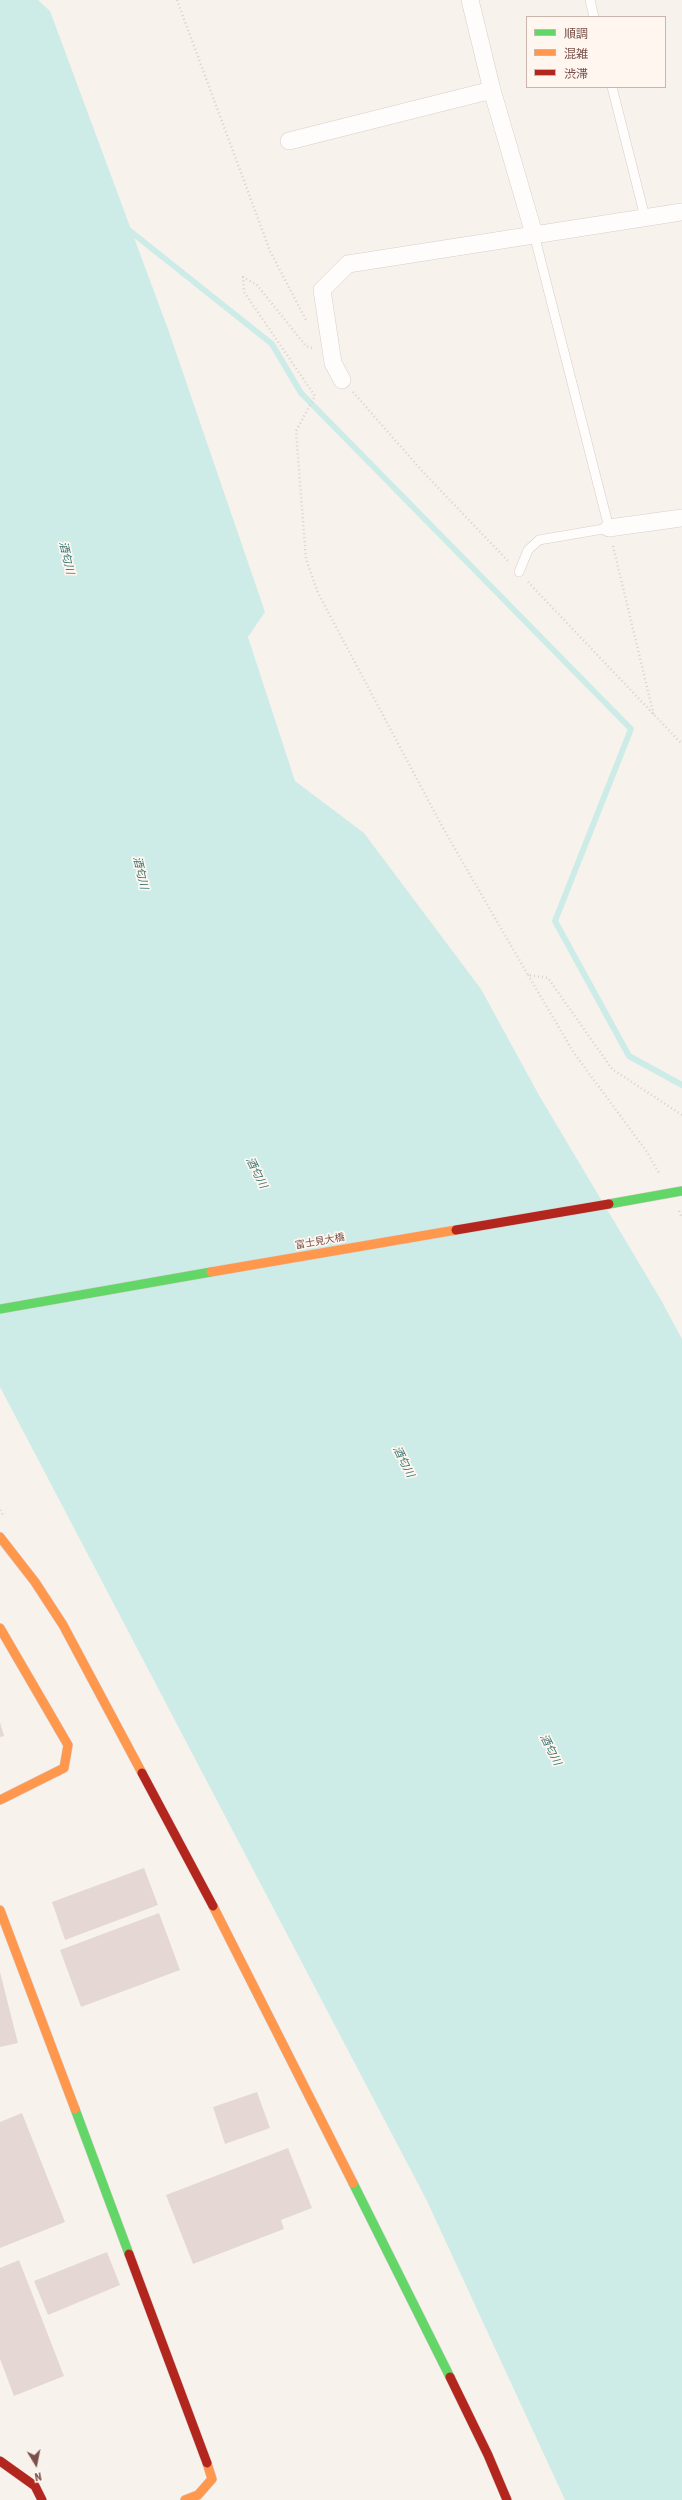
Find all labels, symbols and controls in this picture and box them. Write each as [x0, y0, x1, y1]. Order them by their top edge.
legend [526, 16, 666, 88]
text: 順調 [564, 27, 588, 41]
text: 混雑 [564, 47, 588, 61]
text: 渋滞 [564, 67, 588, 81]
water label: 酒匂川 [56, 540, 76, 576]
water label: 酒匂川 [130, 855, 150, 891]
water label: 酒匂川 [243, 1155, 269, 1191]
street label: 富士見大橋 [294, 1232, 346, 1252]
water label: 酒匂川 [390, 1444, 416, 1480]
water label: 酒匂川 [537, 1732, 563, 1768]
north arrow [16, 2444, 56, 2484]
text: N [34, 2469, 43, 2483]

